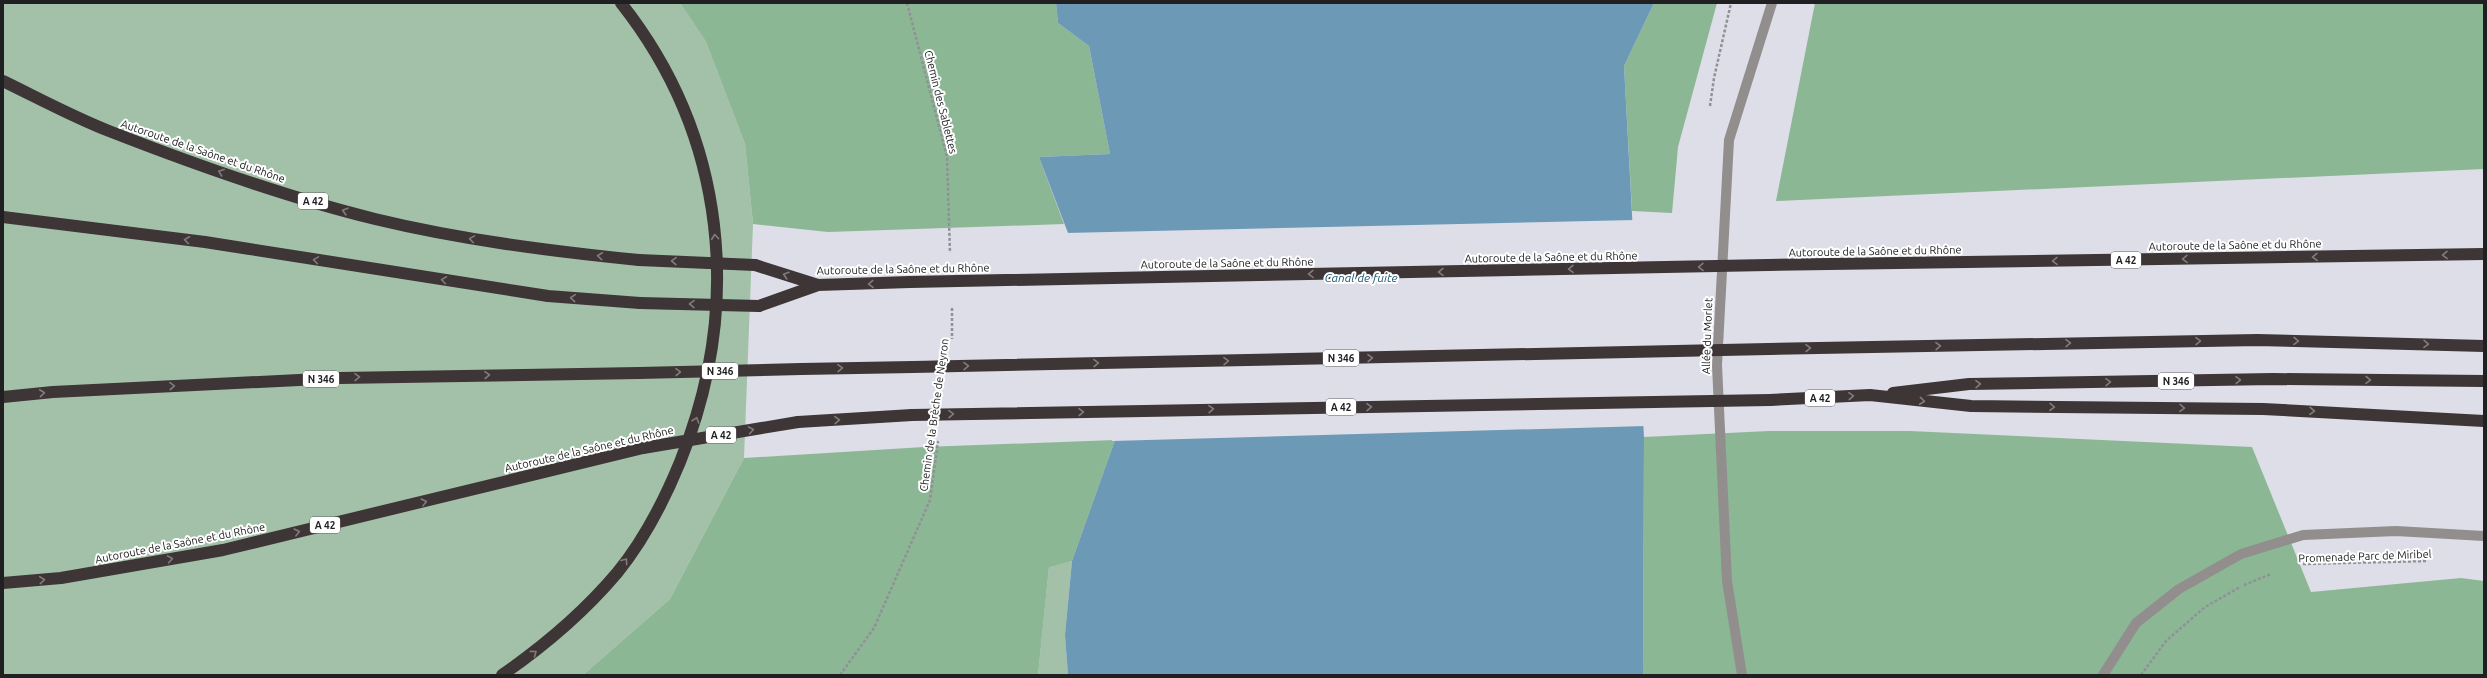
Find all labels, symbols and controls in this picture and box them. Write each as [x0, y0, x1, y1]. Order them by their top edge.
street label: Chemin des Sablettes [922, 49, 960, 155]
street label: Autoroute de la Saône et du Rhône [119, 117, 287, 185]
one-way arrow [217, 169, 224, 177]
road number: A 42 [298, 193, 328, 209]
one-way arrow [342, 207, 348, 215]
one-way arrow [710, 234, 719, 240]
one-way arrow [469, 235, 475, 244]
one-way arrow [184, 236, 190, 245]
street label: Autoroute de la Saône et du Rhône [2148, 237, 2322, 253]
street label: Autoroute de la Saône et du Rhône [1788, 243, 1962, 259]
street label: Autoroute de la Saône et du Rhône [1464, 249, 1638, 265]
one-way arrow [2442, 250, 2448, 259]
one-way arrow [597, 252, 603, 261]
road number: A 42 [2111, 252, 2141, 268]
one-way arrow [2312, 252, 2318, 261]
street label: Autoroute de la Saône et du Rhône [1140, 255, 1314, 271]
one-way arrow [2182, 255, 2188, 263]
one-way arrow [313, 256, 319, 265]
one-way arrow [671, 257, 677, 266]
one-way arrow [2052, 257, 2058, 265]
street label: Autoroute de la Saône et du Rhône [816, 261, 990, 277]
one-way arrow [1698, 263, 1704, 271]
one-way arrow [1568, 265, 1574, 273]
one-way arrow [1438, 268, 1444, 276]
one-way arrow [1308, 270, 1314, 279]
one-way arrow [783, 271, 790, 280]
water label: Canal de fuite [1324, 271, 1398, 284]
one-way arrow [441, 276, 447, 285]
one-way arrow [868, 279, 874, 288]
one-way arrow [570, 293, 576, 302]
street label: Allée du Morlet [1700, 297, 1714, 374]
one-way arrow [689, 300, 695, 308]
one-way arrow [2195, 337, 2201, 345]
one-way arrow [2293, 337, 2299, 345]
street label: Chemin de la Brèche de Neyron [917, 338, 951, 492]
one-way arrow [2065, 339, 2071, 348]
one-way arrow [2423, 340, 2429, 349]
one-way arrow [1935, 342, 1941, 350]
one-way arrow [1805, 344, 1811, 352]
road number: N 346 [1323, 350, 1359, 366]
one-way arrow [1367, 353, 1373, 362]
one-way arrow [1223, 357, 1229, 365]
one-way arrow [1093, 359, 1099, 368]
one-way arrow [963, 362, 969, 370]
road number: N 346 [702, 363, 738, 379]
one-way arrow [837, 364, 843, 372]
one-way arrow [675, 368, 681, 376]
road number: N 346 [303, 371, 339, 387]
one-way arrow [484, 371, 490, 379]
one-way arrow [354, 373, 360, 382]
road number: N 346 [2158, 373, 2194, 389]
one-way arrow [2235, 376, 2241, 384]
one-way arrow [2365, 376, 2371, 384]
one-way arrow [2105, 378, 2111, 386]
one-way arrow [1975, 380, 1981, 388]
one-way arrow [169, 382, 175, 390]
one-way arrow [39, 389, 45, 398]
road number: A 42 [1805, 390, 1835, 406]
one-way arrow [1848, 392, 1854, 400]
one-way arrow [1919, 396, 1925, 405]
road number: A 42 [1326, 399, 1356, 415]
one-way arrow [1366, 403, 1372, 411]
one-way arrow [2049, 403, 2055, 411]
one-way arrow [2179, 404, 2185, 412]
one-way arrow [1208, 405, 1214, 414]
one-way arrow [2309, 407, 2315, 416]
one-way arrow [1078, 408, 1084, 416]
one-way arrow [948, 410, 954, 418]
one-way arrow [834, 416, 840, 425]
one-way arrow [691, 417, 699, 424]
street label: Autoroute de la Saône et du Rhône [503, 424, 675, 474]
one-way arrow [748, 426, 754, 435]
road number: A 42 [706, 427, 736, 443]
one-way arrow [420, 498, 427, 506]
road number: A 42 [310, 517, 340, 533]
street label: Autoroute de la Saône et du Rhône [94, 521, 266, 565]
one-way arrow [293, 528, 300, 537]
street label: Promenade Parc de Miribel [2298, 548, 2432, 564]
one-way arrow [167, 555, 173, 564]
one-way arrow [621, 558, 628, 565]
one-way arrow [39, 575, 45, 584]
one-way arrow [529, 650, 536, 657]

